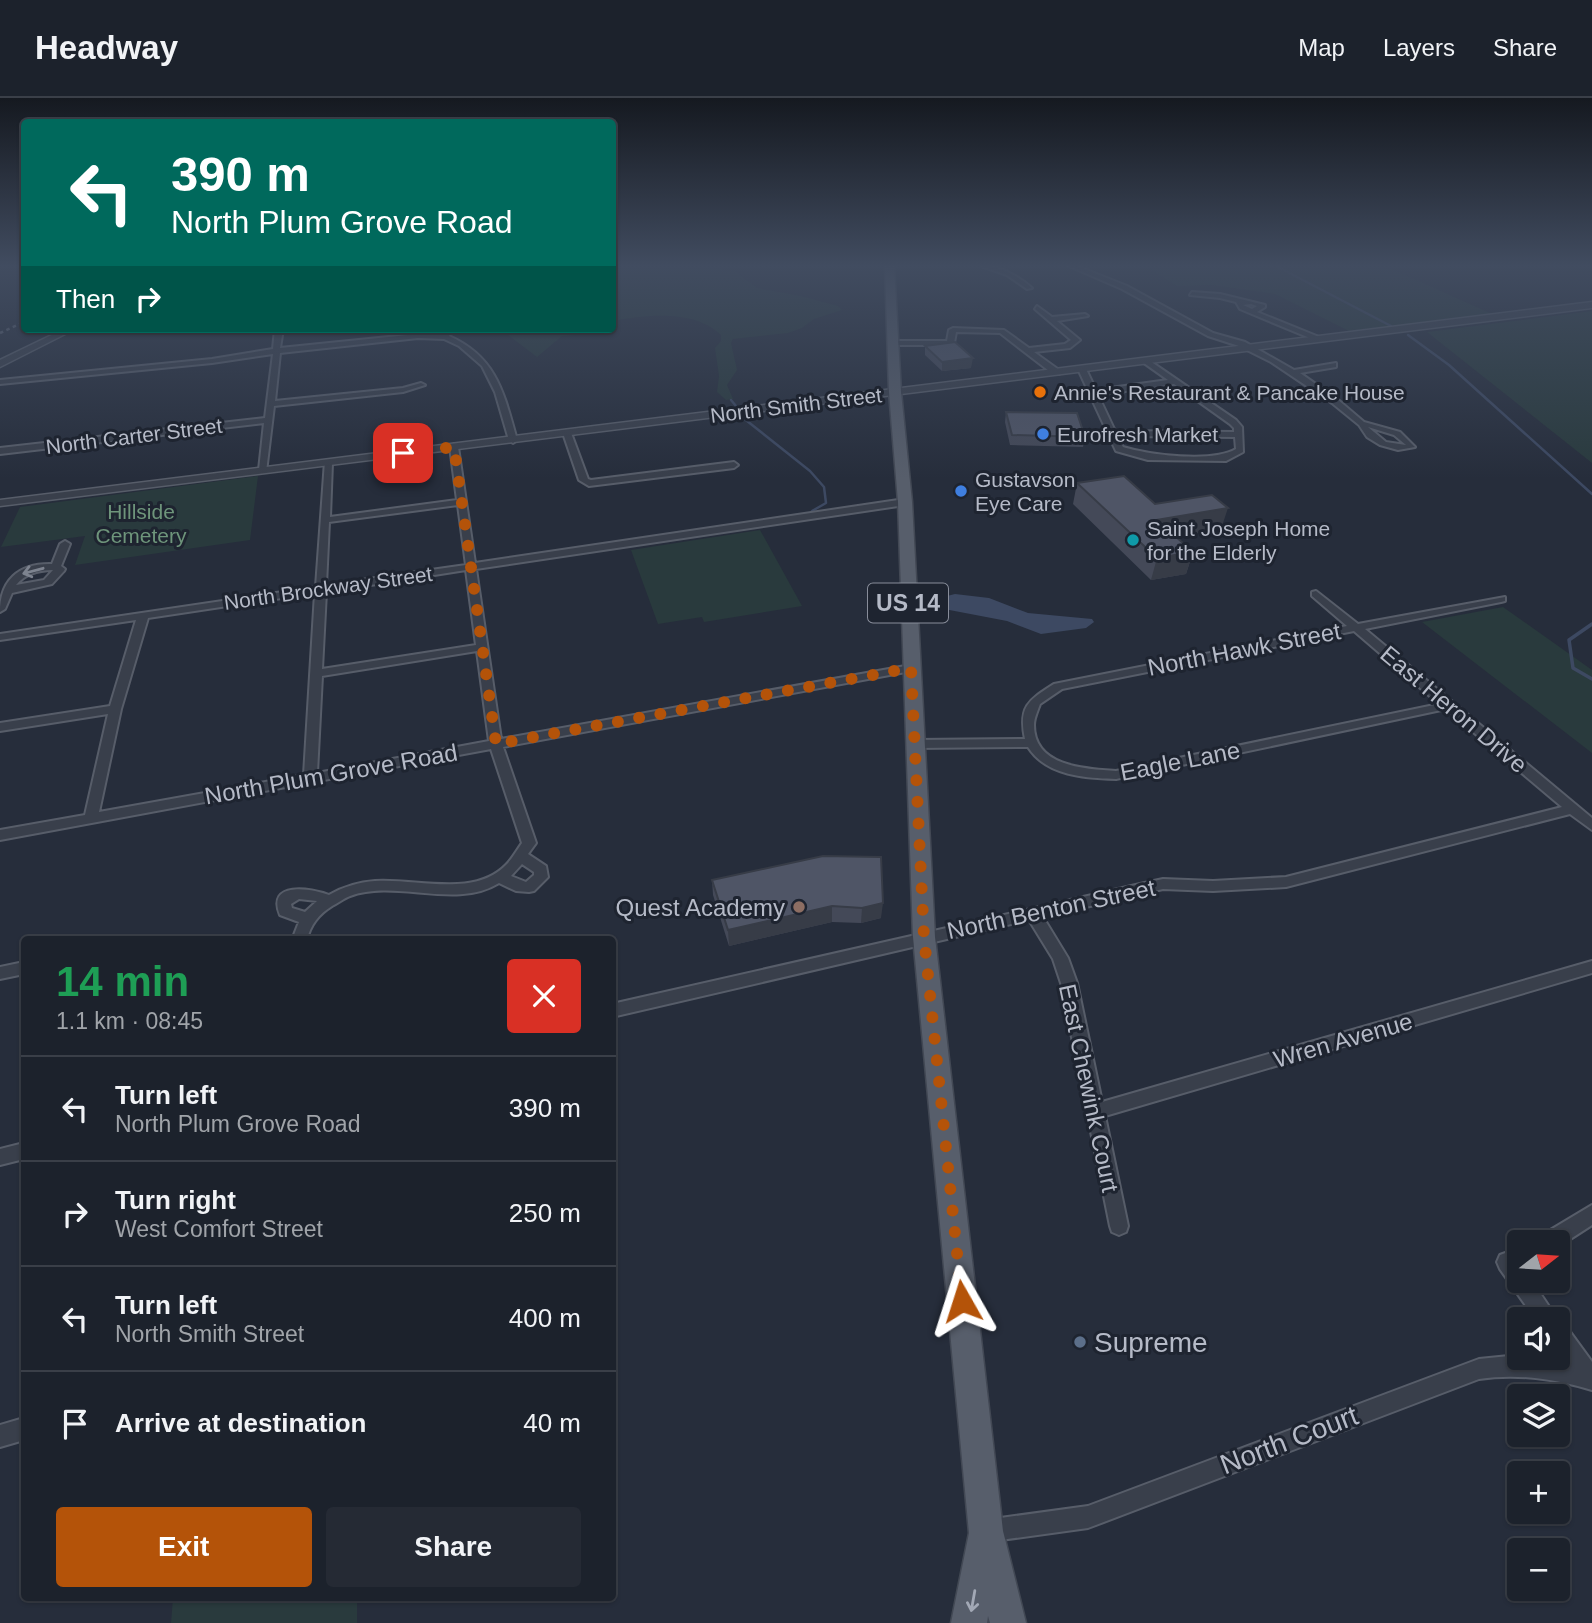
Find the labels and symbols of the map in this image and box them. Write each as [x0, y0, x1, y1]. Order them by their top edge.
place label: Annie's Restaurant & Pancake House [1054, 381, 1405, 404]
street label: North Smith Street [709, 383, 883, 427]
marker: Annie's Restaurant & Pancake House [1032, 384, 1048, 400]
street label: North Carter Street [45, 414, 224, 458]
pin [373, 423, 433, 483]
place label: Eurofresh Market [1057, 423, 1218, 446]
marker: Eurofresh Market [1035, 426, 1051, 442]
place label: Gustavson Eye Care [975, 468, 1075, 515]
marker: Gustavson Eye Care [953, 483, 969, 499]
park label: Hillside Cemetery [95, 500, 187, 547]
place label: Saint Joseph Home for the Elderly [1147, 517, 1330, 564]
marker: Saint Joseph Home for the Elderly [1125, 532, 1141, 548]
street label: North Brockway Street [222, 562, 434, 614]
one-way arrow [22, 565, 45, 578]
road number: US 14 [868, 583, 948, 622]
street label: North Hawk Street [1145, 617, 1343, 681]
street label: East Heron Drive [1375, 640, 1533, 778]
street label: Eagle Lane [1118, 736, 1242, 786]
street label: North Plum Grove Road [203, 738, 459, 810]
street label: North Benton Street [944, 874, 1158, 944]
place label: Quest Academy [616, 894, 785, 921]
marker: Quest Academy [791, 899, 807, 915]
street label: East Chewink Court [1054, 981, 1124, 1195]
street label: Wren Avenue [1270, 1007, 1416, 1073]
north arrow [1507, 1230, 1570, 1293]
position arrow [925, 1264, 999, 1338]
place label: Supreme [1094, 1327, 1208, 1358]
marker: Supreme [1072, 1334, 1088, 1350]
street label: North Court [1216, 1400, 1362, 1480]
one-way arrow [966, 1589, 979, 1612]

